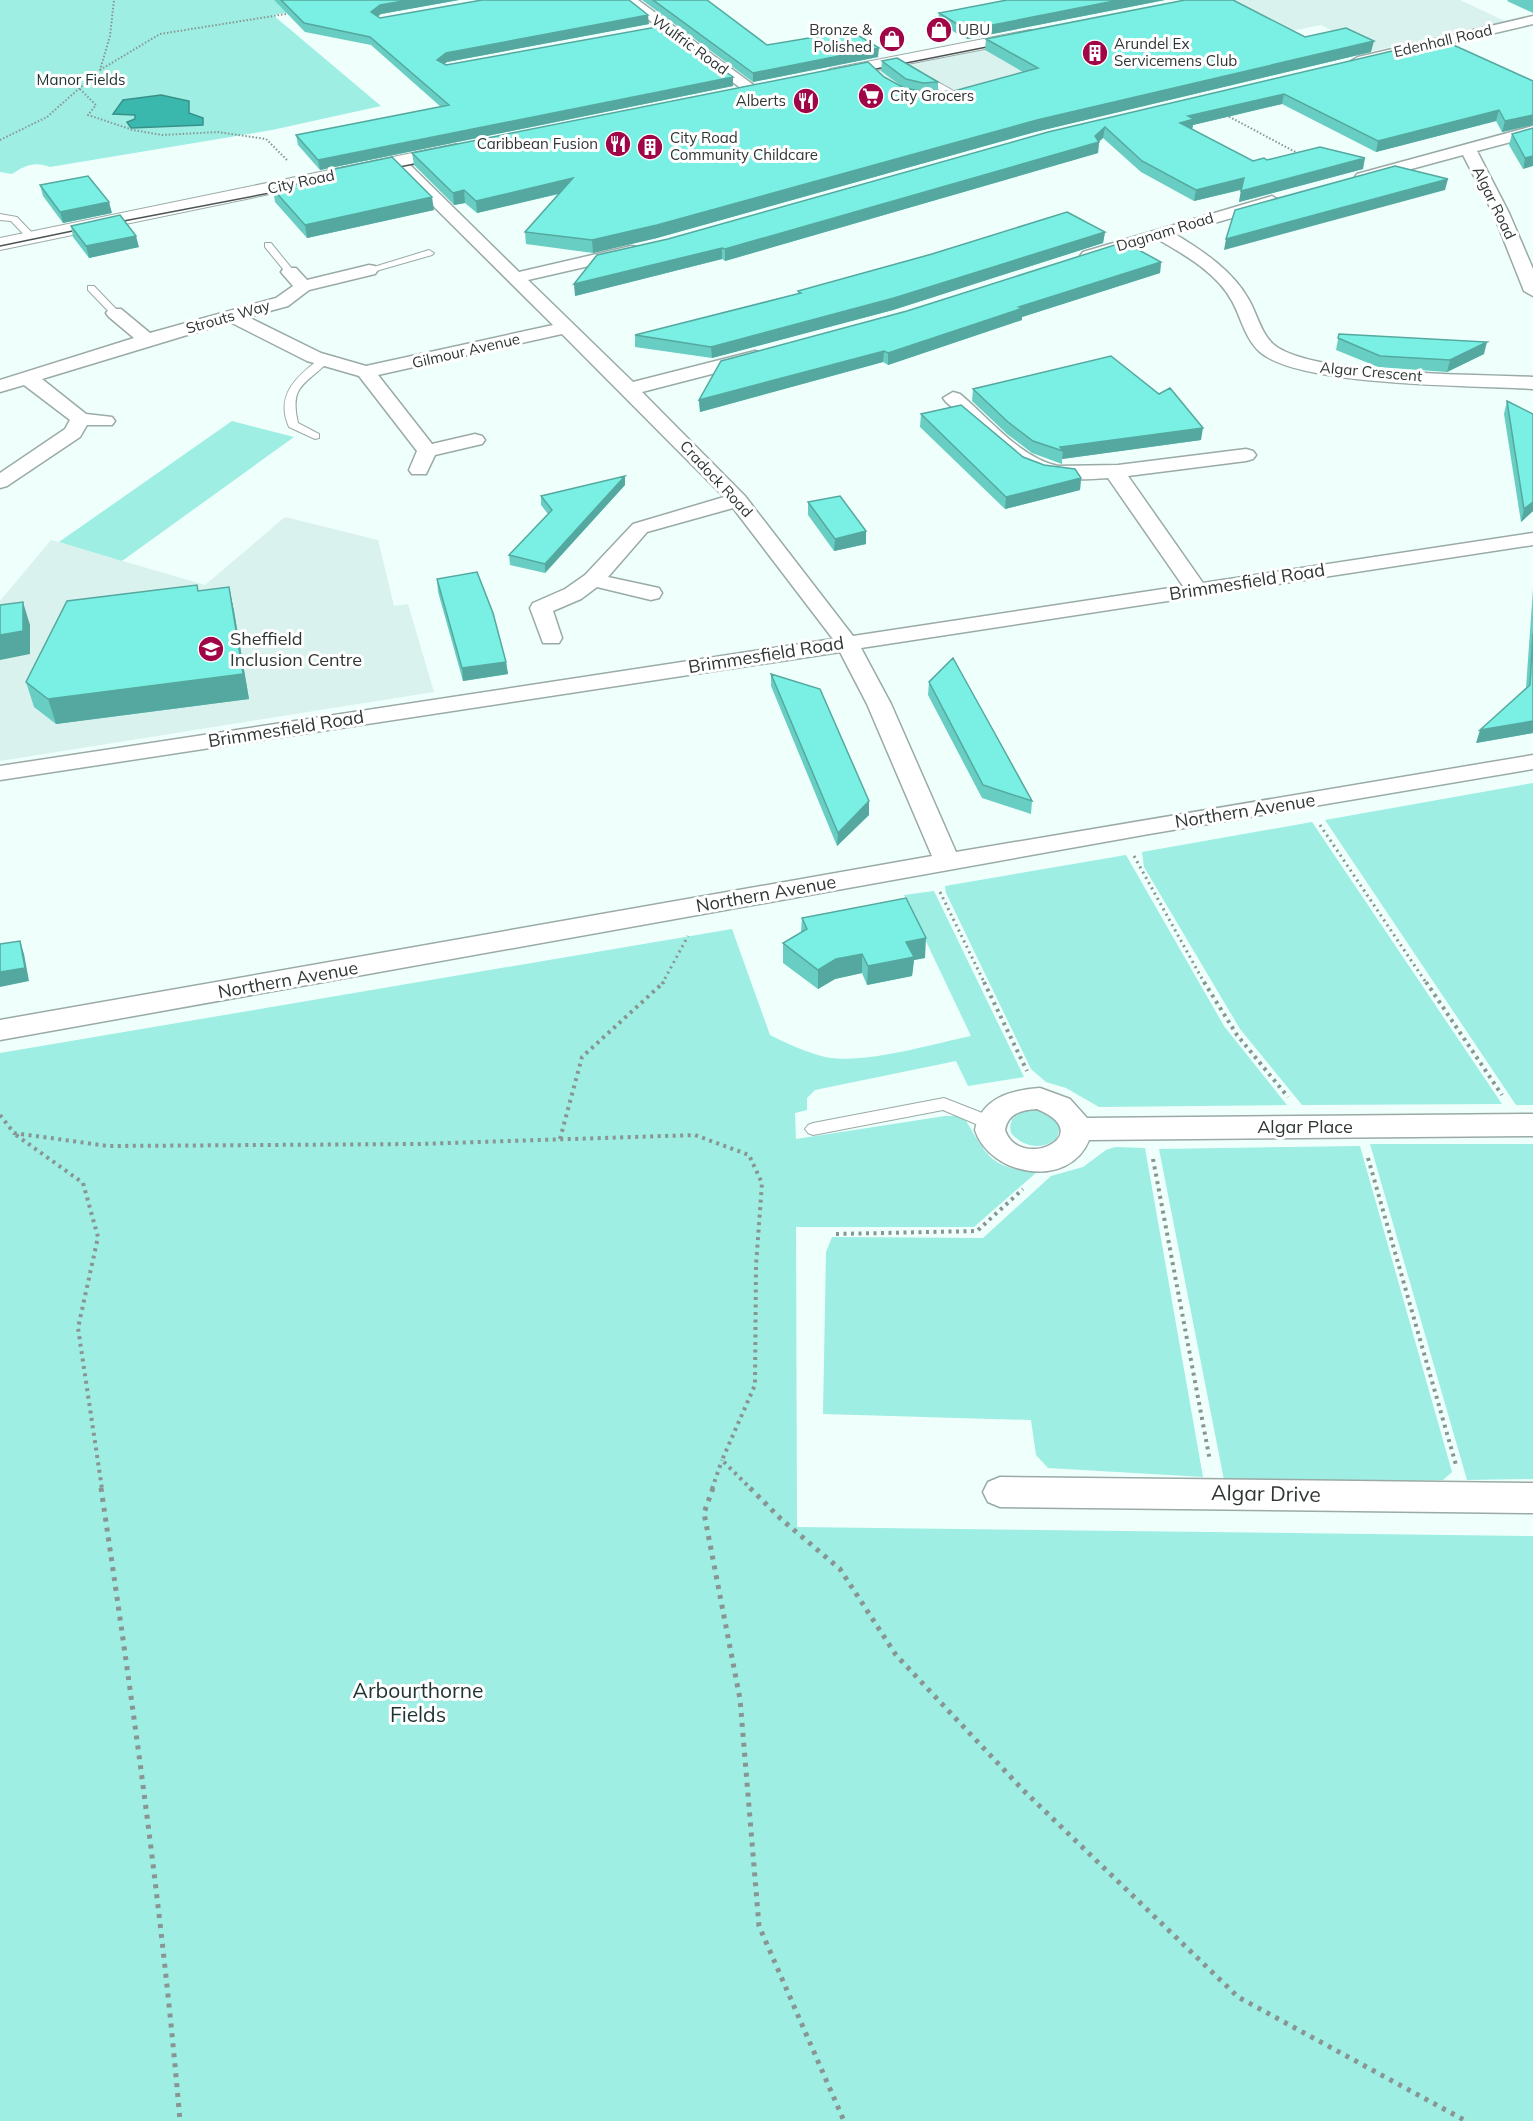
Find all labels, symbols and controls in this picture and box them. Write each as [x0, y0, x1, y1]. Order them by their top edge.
street label: Wulfric Road [648, 10, 732, 79]
shop icon: UBU [924, 15, 954, 45]
place label: Bronze & Polished [809, 20, 873, 56]
place label: UBU [958, 20, 990, 39]
street label: Edenhall Road [1392, 20, 1494, 61]
shop icon: Bronze & Polished [877, 24, 907, 54]
place label: Arundel Ex Servicemens Club [1114, 34, 1237, 70]
building icon: Arundel Ex Servicemens Club [1080, 38, 1110, 68]
park label: Manor Fields [37, 70, 125, 89]
supermarket icon: City Grocers [856, 81, 886, 111]
restaurant icon: Alberts [791, 86, 821, 116]
place label: City Grocers [890, 86, 974, 105]
place label: Alberts [736, 91, 786, 110]
place label: City Road Community Childcare [670, 128, 818, 164]
restaurant icon: Caribbean Fusion [603, 129, 633, 159]
building icon: City Road Community Childcare [635, 132, 665, 162]
place label: Caribbean Fusion [477, 134, 598, 153]
street label: Algar Road [1469, 163, 1520, 242]
street label: City Road [266, 165, 336, 198]
street label: Dagnam Road [1114, 208, 1216, 255]
street label: Strouts Way [184, 295, 272, 338]
street label: Gilmour Avenue [410, 329, 522, 372]
street label: Algar Crescent [1319, 358, 1423, 385]
street label: Cradock Road [676, 436, 757, 521]
street label: Brimmesfield Road [1167, 558, 1326, 605]
place label: Sheffield Inclusion Centre [230, 627, 362, 671]
street label: Brimmesfield Road [686, 631, 845, 678]
school or university icon: Sheffield Inclusion Centre [196, 634, 226, 664]
street label: Brimmesfield Road [206, 705, 365, 752]
street label: Northern Avenue [1173, 788, 1317, 833]
street label: Northern Avenue [694, 870, 838, 917]
street label: Northern Avenue [216, 956, 360, 1003]
street label: Algar Place [1257, 1115, 1353, 1138]
street label: Algar Drive [1211, 1479, 1321, 1507]
park label: Arbourthorne Fields [353, 1677, 483, 1727]

